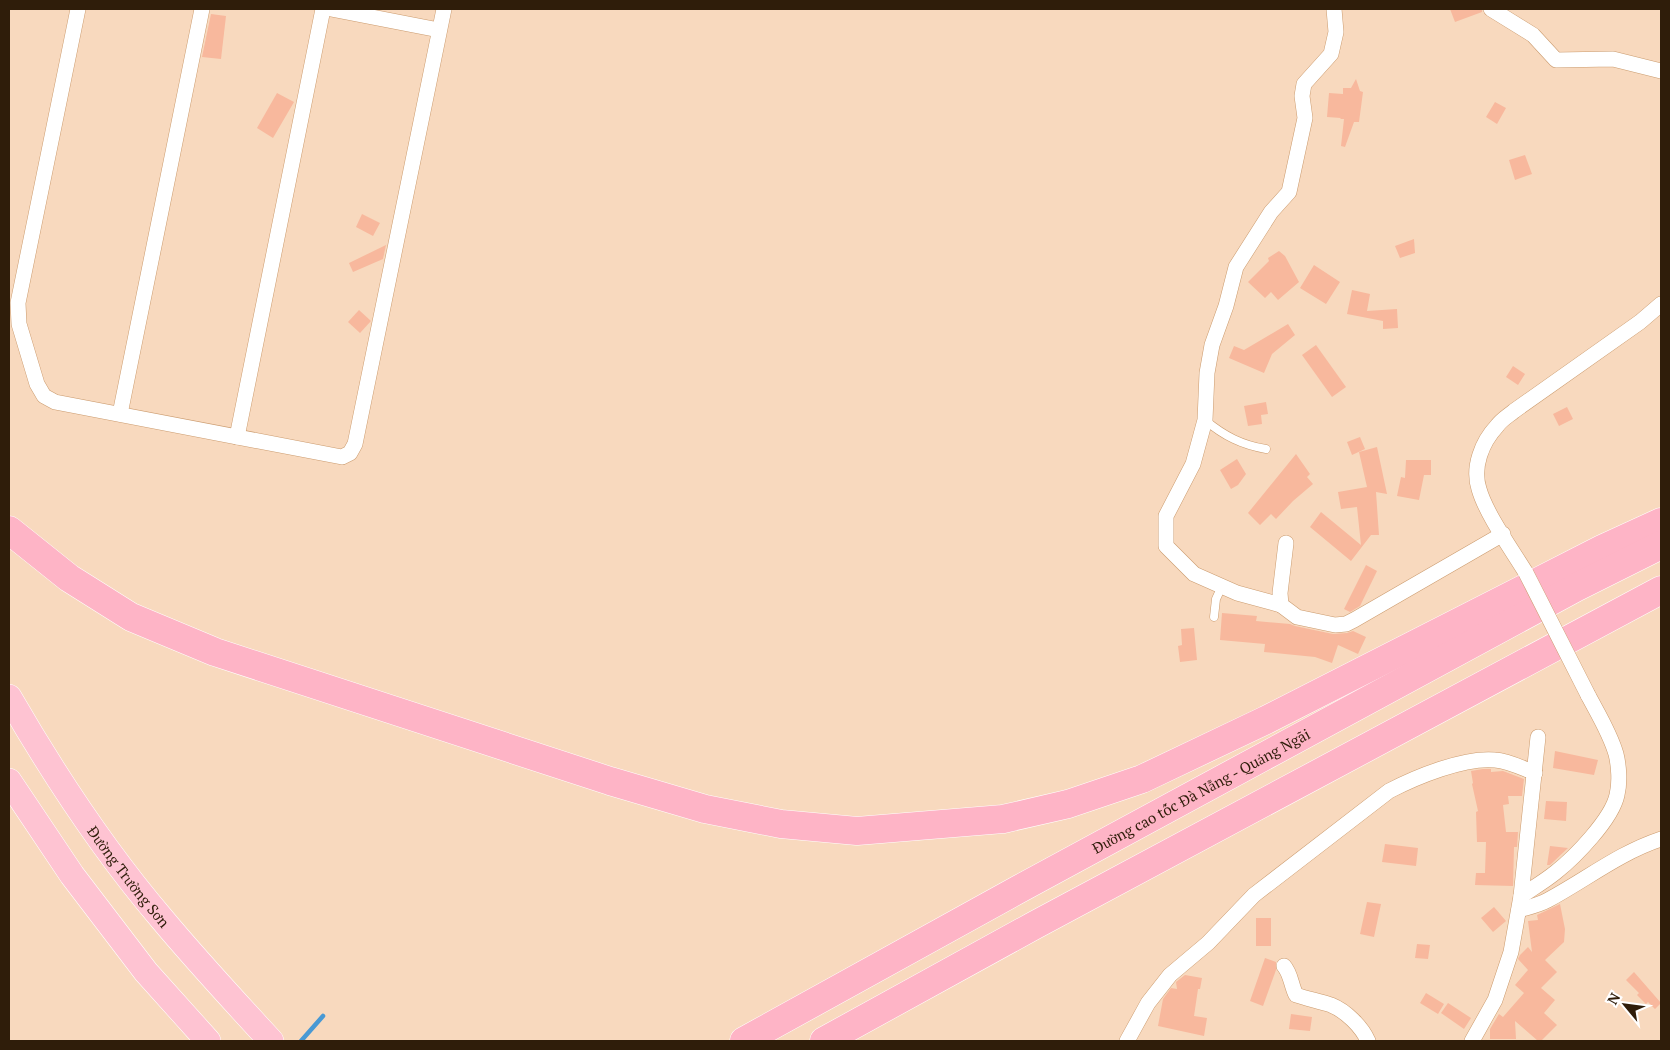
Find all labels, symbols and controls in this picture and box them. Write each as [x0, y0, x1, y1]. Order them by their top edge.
street label: Đường cao tốc Đà Nẵng - Quảng Ngãi [1088, 724, 1313, 858]
street label: Đường Trường Sơn [83, 822, 175, 931]
north arrow [1600, 980, 1650, 1030]
text: N [1602, 989, 1624, 1008]

